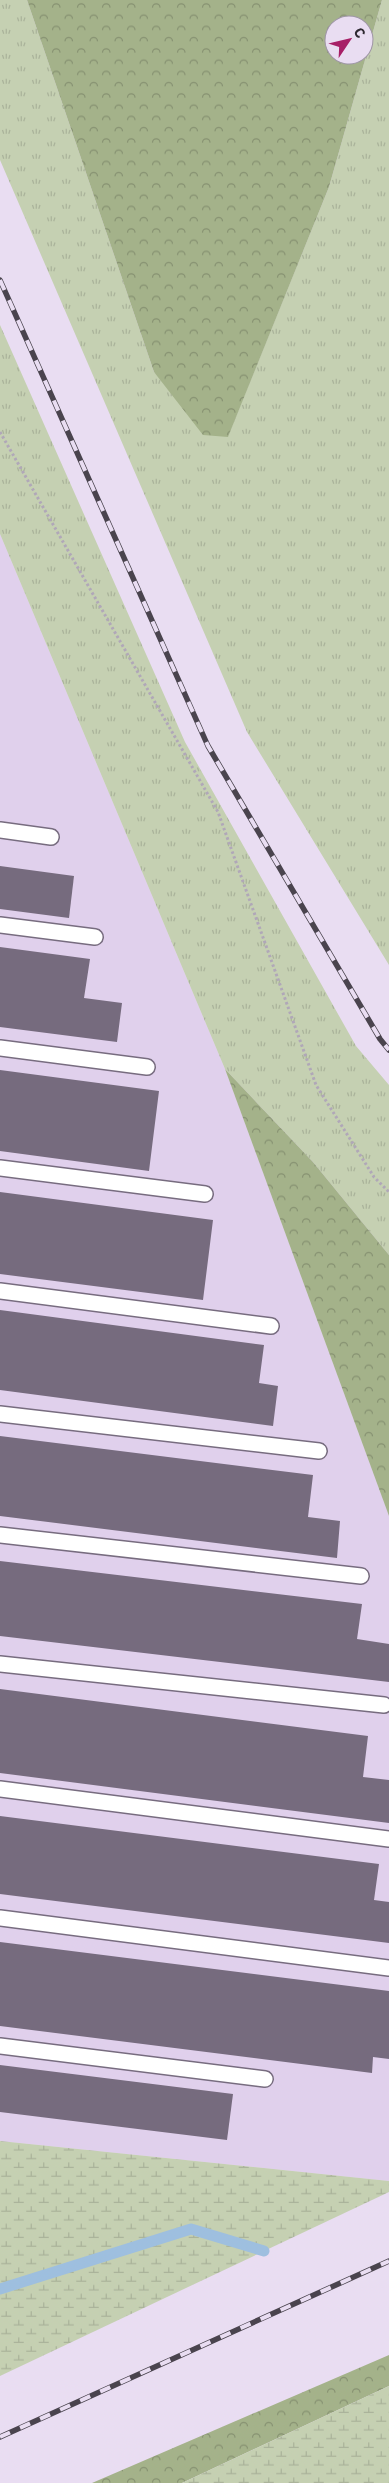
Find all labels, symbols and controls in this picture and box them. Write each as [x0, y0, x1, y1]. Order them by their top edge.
north arrow [324, 15, 374, 65]
text: С [350, 24, 370, 41]

